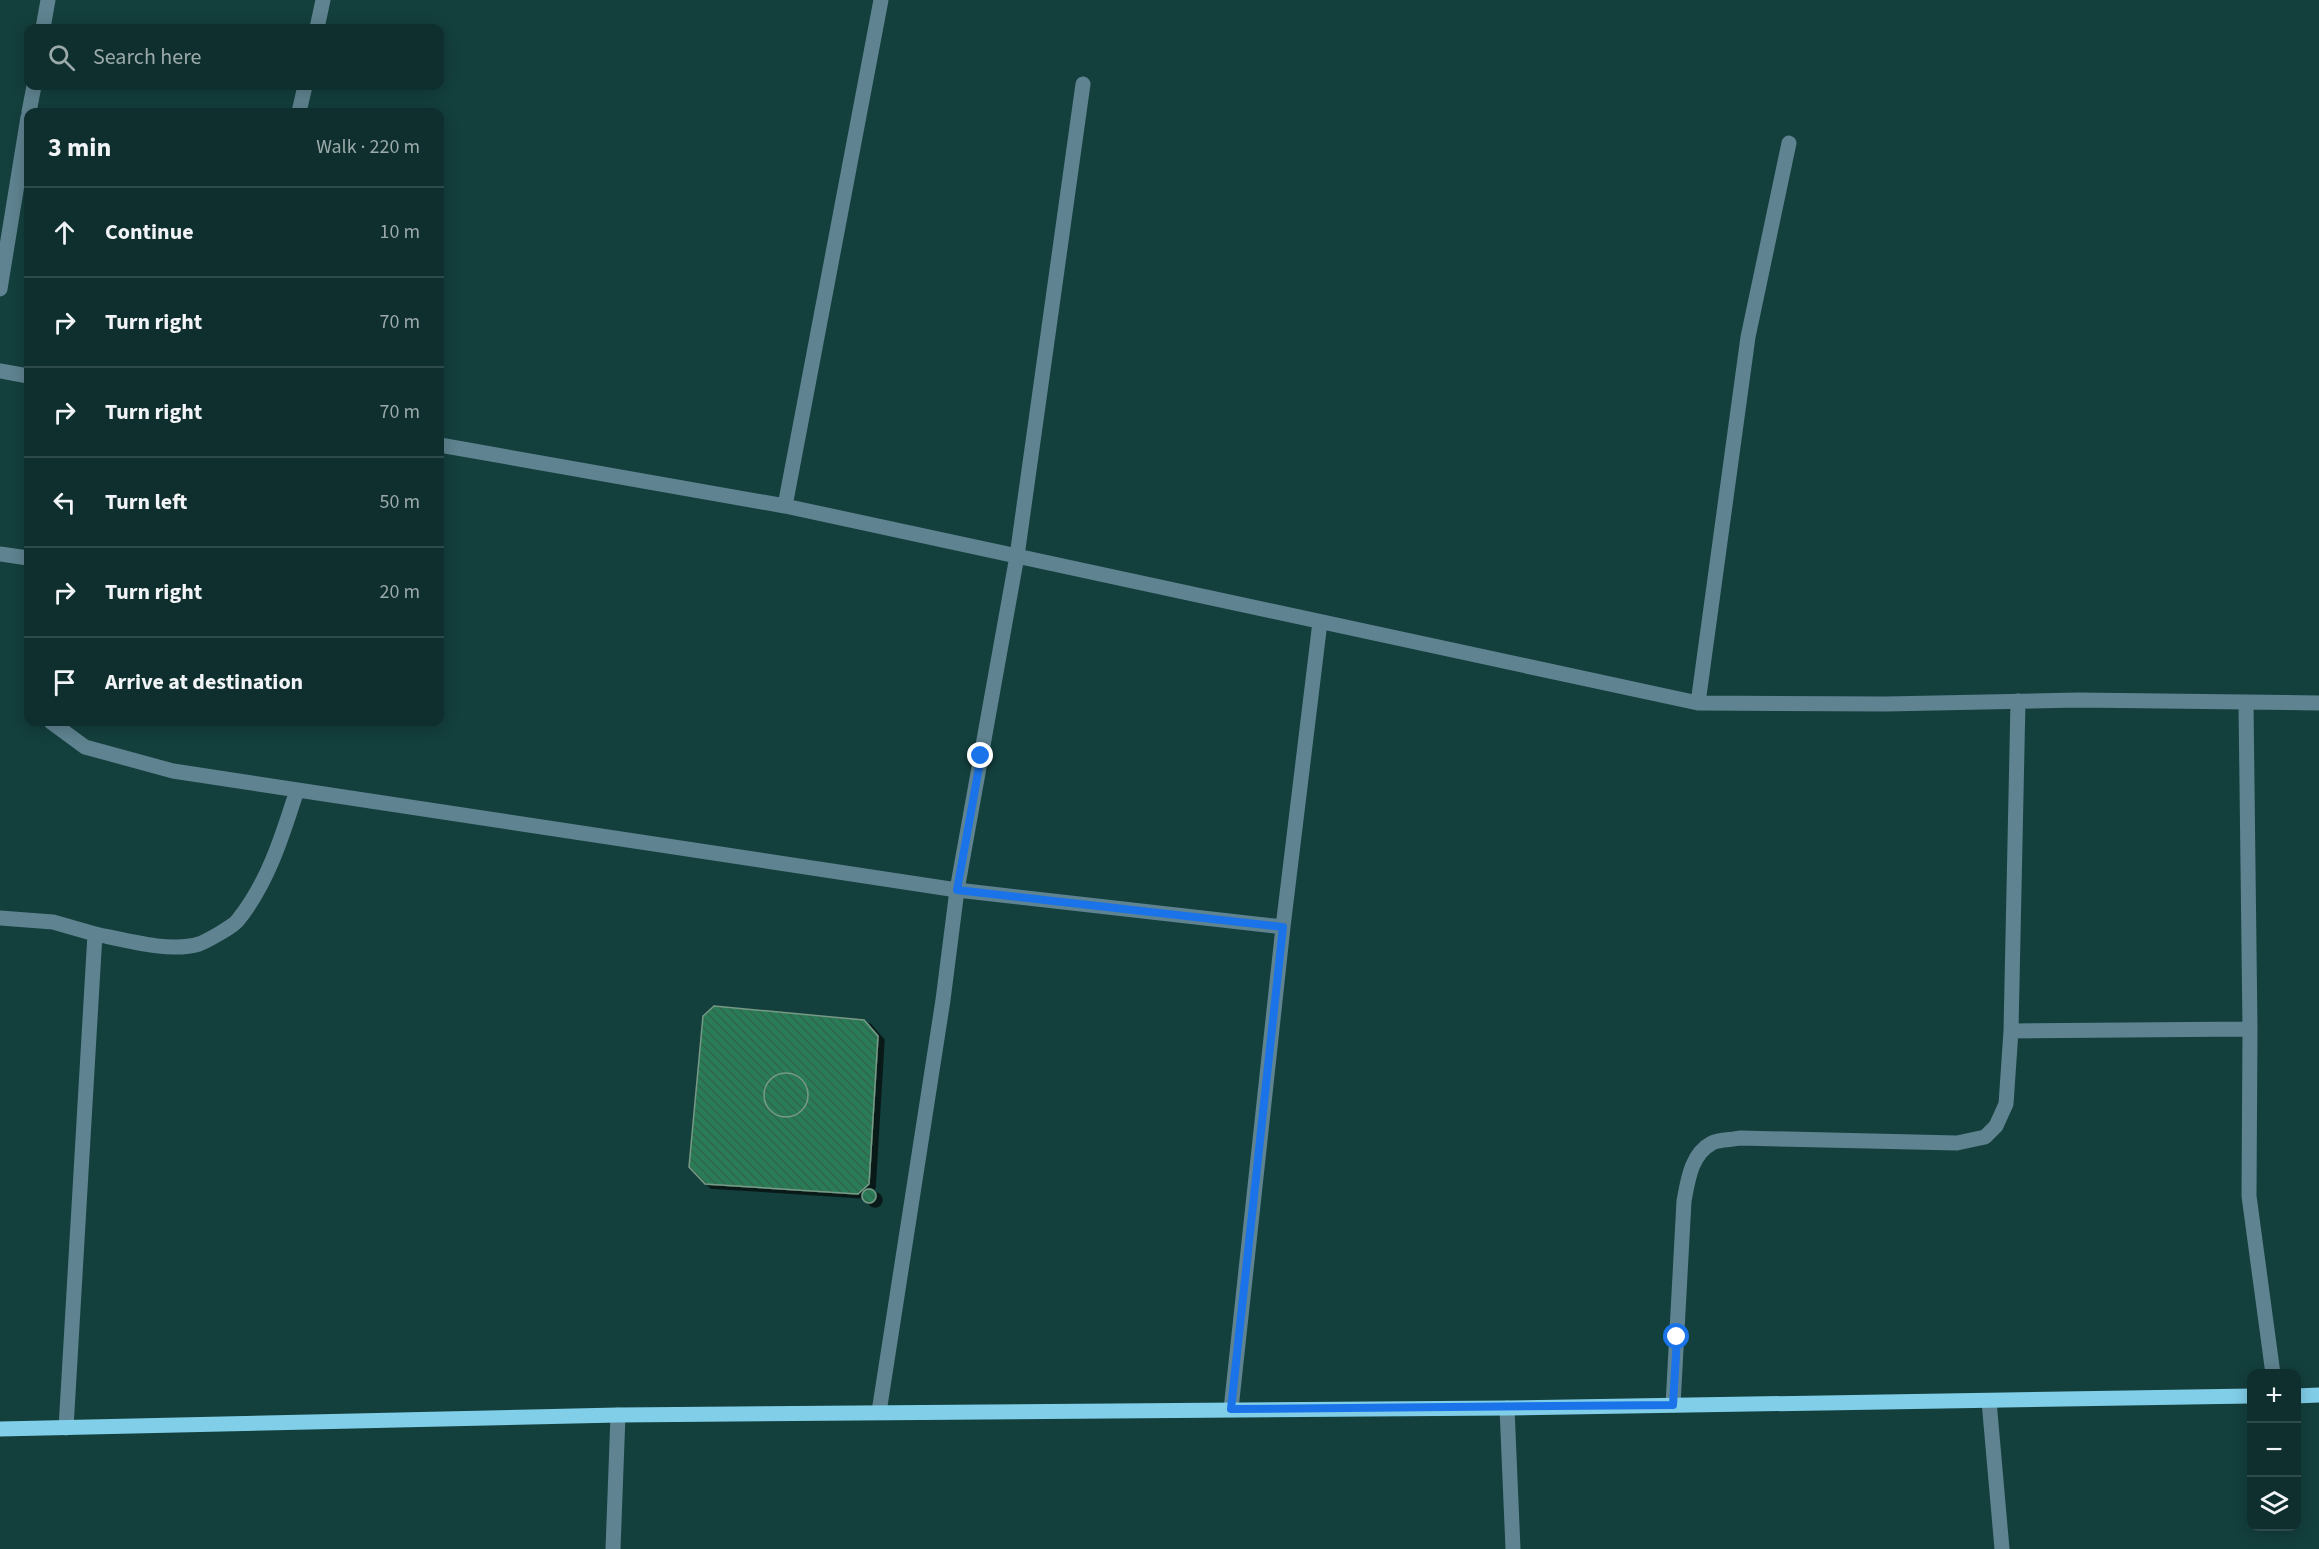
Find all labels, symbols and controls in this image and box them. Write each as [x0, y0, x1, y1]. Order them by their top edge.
search box [24, 24, 444, 90]
icon: search [45, 41, 78, 74]
text: Search here [93, 41, 201, 73]
text: 3 min [48, 129, 111, 166]
text: Walk · 220 m [316, 133, 420, 161]
icon: ahead [48, 216, 81, 249]
text: Continue [105, 216, 194, 248]
text: 10 m [380, 218, 420, 246]
icon: right [48, 306, 81, 339]
text: Turn right [105, 306, 202, 338]
text: 70 m [380, 308, 420, 336]
icon: right [48, 396, 81, 429]
text: Turn right [105, 396, 202, 428]
text: 70 m [380, 398, 420, 426]
icon: left [48, 486, 81, 519]
text: Turn left [105, 486, 187, 518]
text: 50 m [380, 488, 420, 516]
icon: right [48, 576, 81, 609]
text: Turn right [105, 576, 202, 608]
text: 20 m [380, 578, 420, 606]
icon: arrive [48, 666, 81, 699]
text: Arrive at destination [105, 666, 303, 698]
route end [967, 742, 993, 768]
route start [1663, 1323, 1689, 1349]
map controls [2247, 1369, 2301, 1531]
button: + [2247, 1369, 2301, 1423]
button: − [2247, 1423, 2301, 1477]
button: layers [2247, 1477, 2301, 1531]

